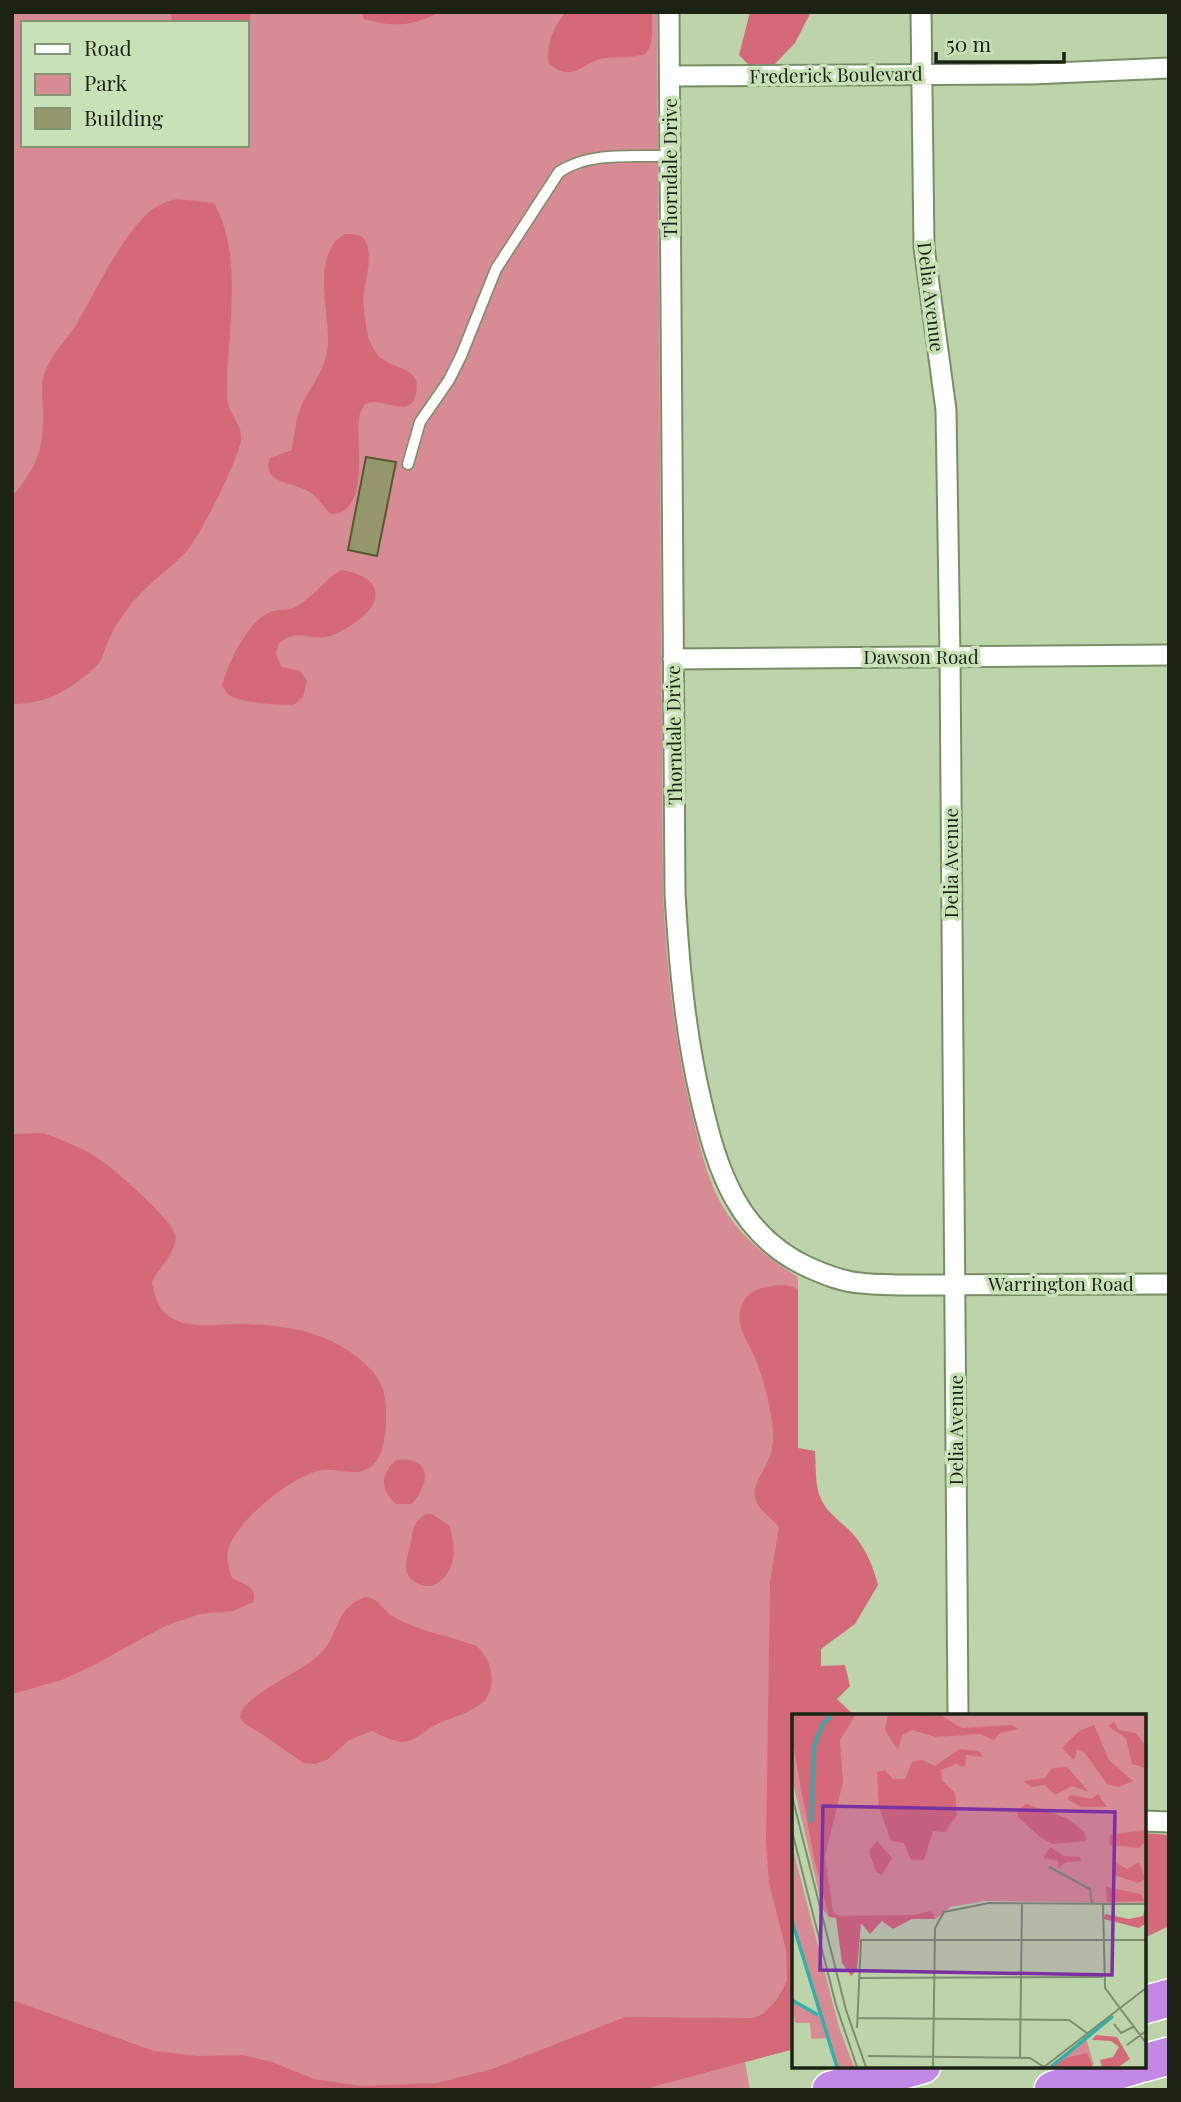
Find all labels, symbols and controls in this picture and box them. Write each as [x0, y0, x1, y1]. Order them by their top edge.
legend [21, 21, 248, 147]
scale bar [936, 21, 1064, 65]
text: 50 m [946, 29, 992, 57]
text: Road [84, 33, 132, 61]
street label: Frederick Boulevard [749, 59, 923, 89]
text: Park [84, 68, 128, 96]
street label: Thorndale Drive [656, 98, 682, 238]
text: Building [84, 103, 163, 131]
street label: Delia Avenue [912, 241, 952, 353]
street label: Dawson Road [863, 643, 979, 669]
street label: Thorndale Drive [659, 665, 687, 805]
street label: Delia Avenue [937, 808, 963, 918]
street label: Warrington Road [987, 1270, 1134, 1296]
street label: Delia Avenue [942, 1375, 968, 1485]
inset map [792, 1714, 1146, 2067]

